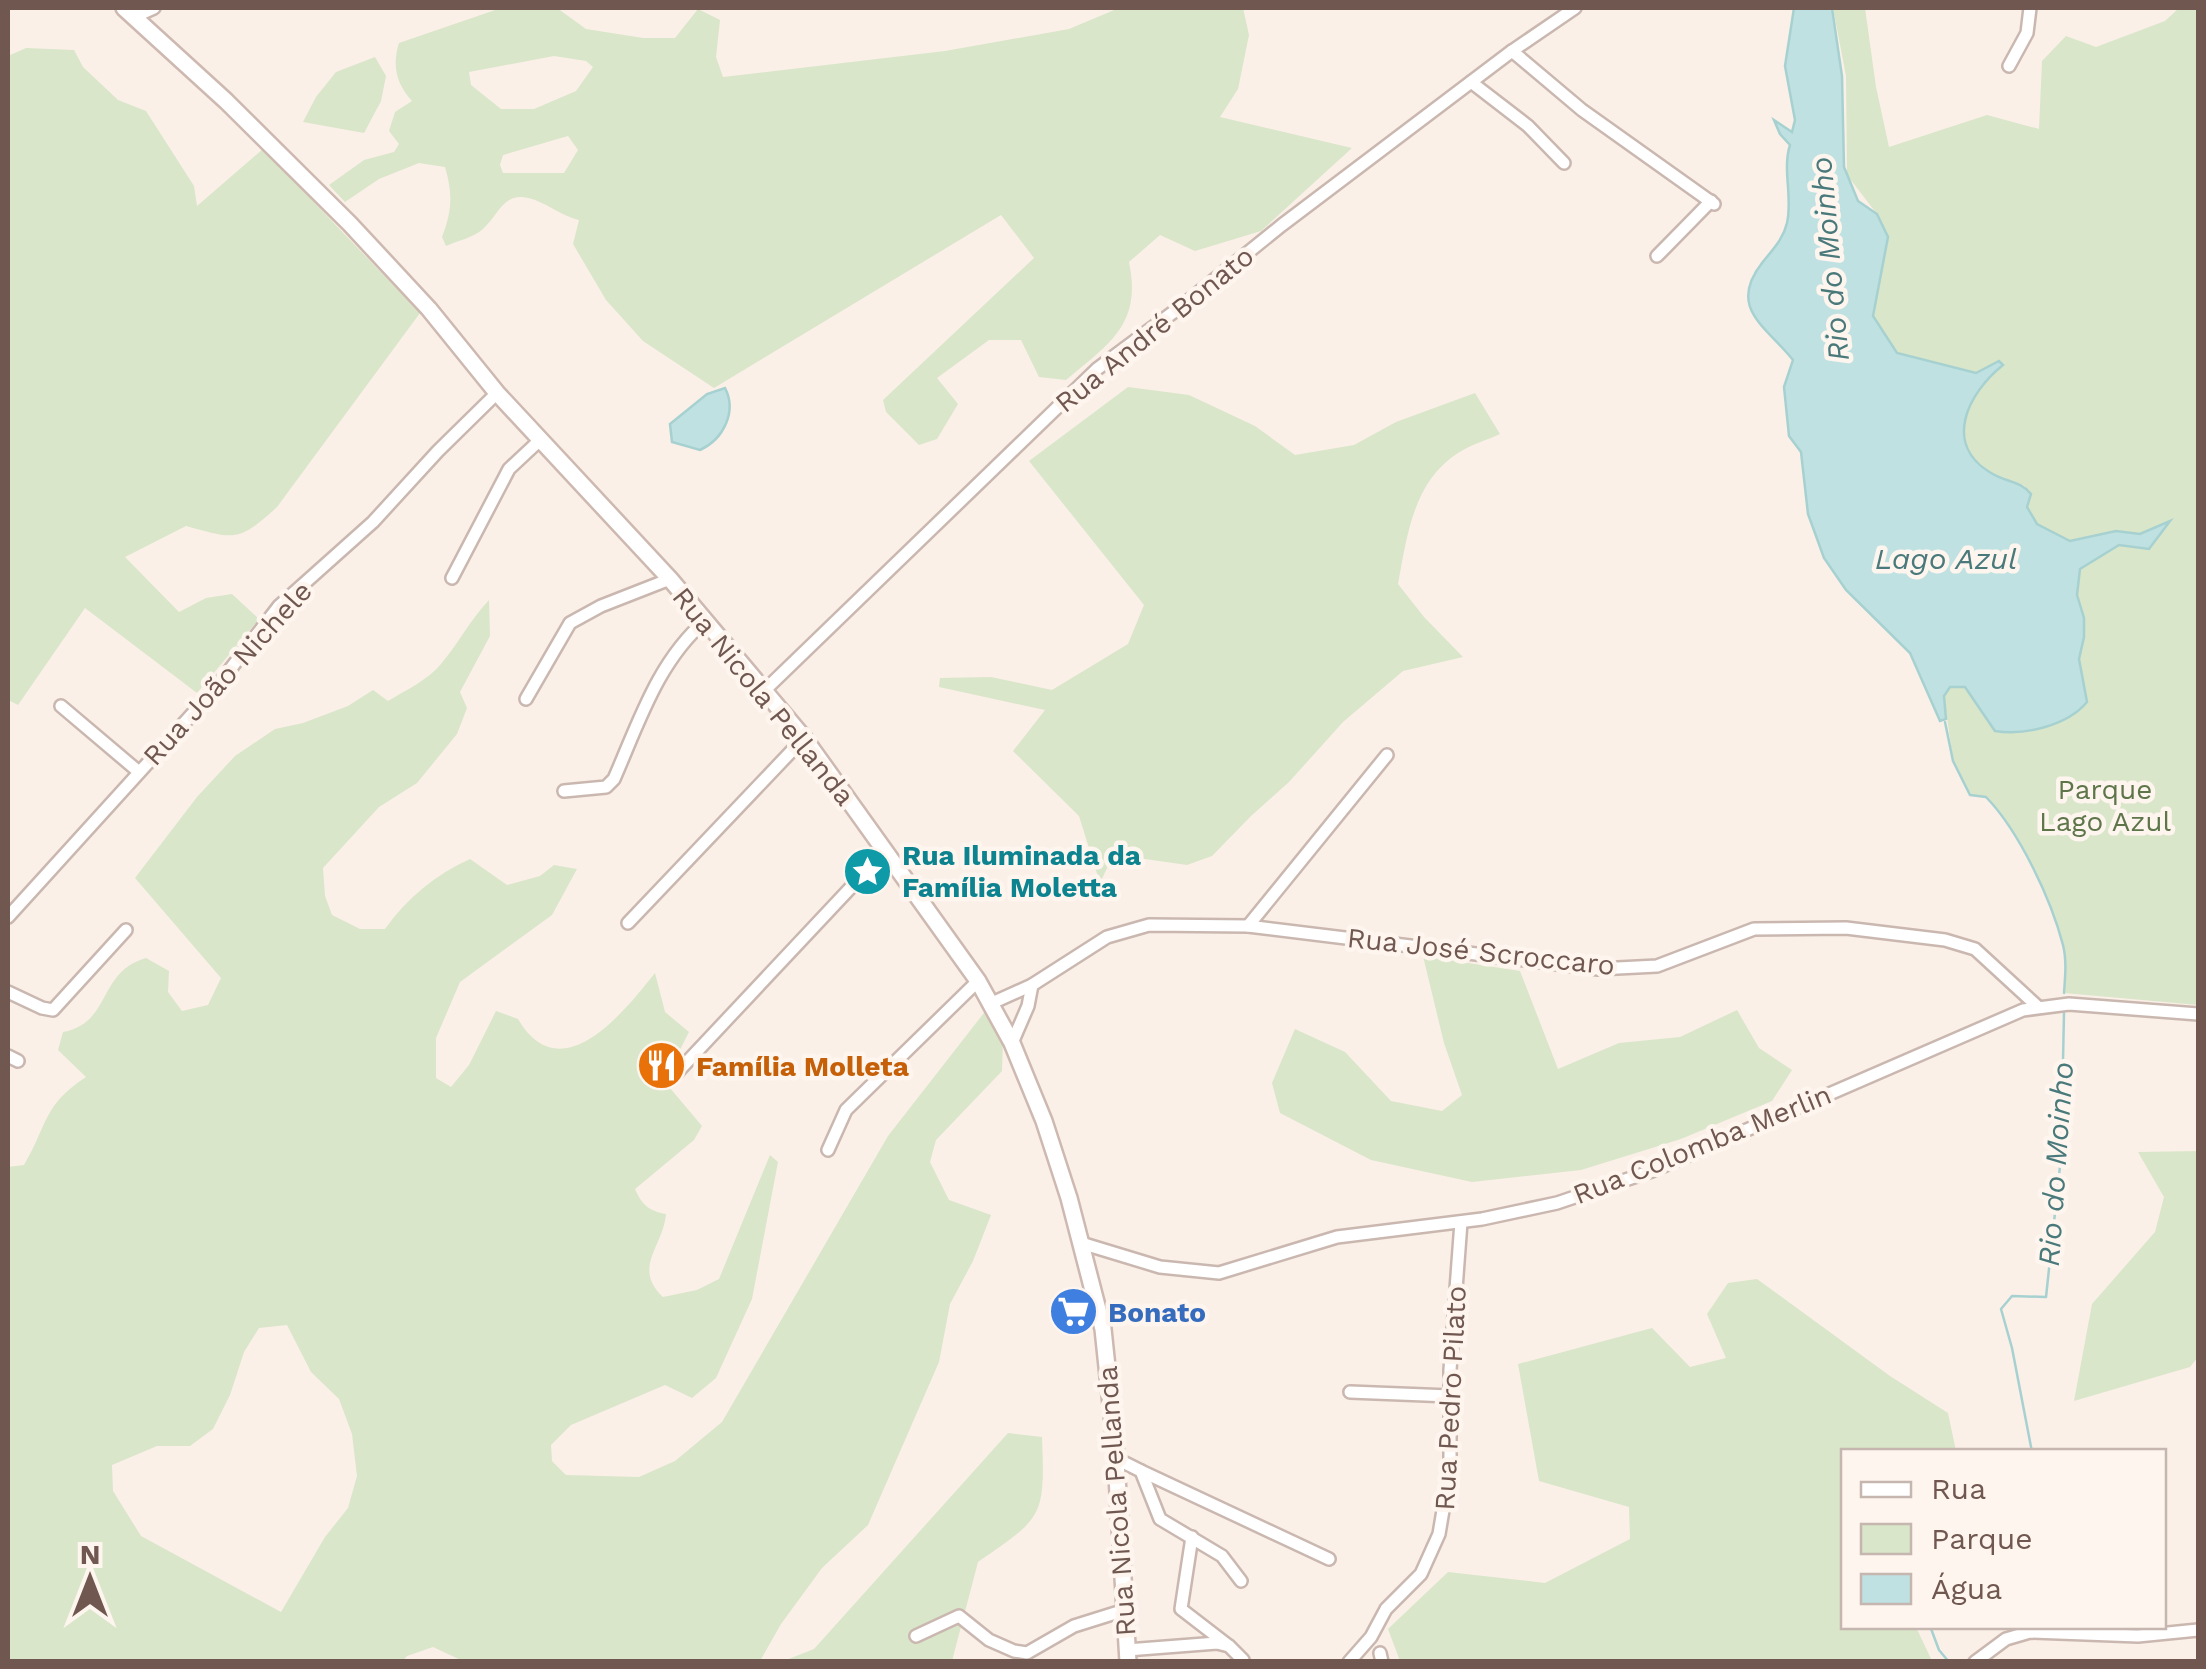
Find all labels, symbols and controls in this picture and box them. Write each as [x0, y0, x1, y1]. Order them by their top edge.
water label: Rio do Moinho [1803, 155, 1856, 363]
street label: Rua André Bonato [1049, 239, 1260, 419]
water label: Lago Azul [1875, 541, 2017, 576]
street label: Rua João Nichele [136, 575, 319, 772]
street label: Rua Nicola Pellanda [666, 581, 862, 812]
park label: Parque Lago Azul [2039, 773, 2171, 838]
place label: Rua Iluminada da Família Moletta [902, 839, 1142, 904]
place icon: Rua Iluminada da Família Moletta [841, 845, 893, 897]
street label: Rua José Scroccaro [1345, 921, 1616, 982]
restaurant icon: Família Molleta [635, 1040, 687, 1092]
place label: Família Molleta [696, 1050, 910, 1083]
water label: Rio do Moinho [2031, 1060, 2080, 1268]
street label: Rua Colomba Merlin [1568, 1078, 1836, 1211]
street label: Rua Pedro Pilato [1428, 1285, 1473, 1511]
supermarket icon: Bonato [1047, 1286, 1099, 1338]
place label: Bonato [1108, 1296, 1206, 1329]
street label: Rua Nicola Pellanda [1091, 1365, 1142, 1637]
legend [1841, 1449, 2166, 1629]
text: Rua [1931, 1471, 1986, 1506]
text: Parque [1931, 1521, 2033, 1556]
north arrow [40, 1529, 140, 1629]
text: N [80, 1538, 100, 1571]
text: Água [1931, 1571, 2002, 1606]

